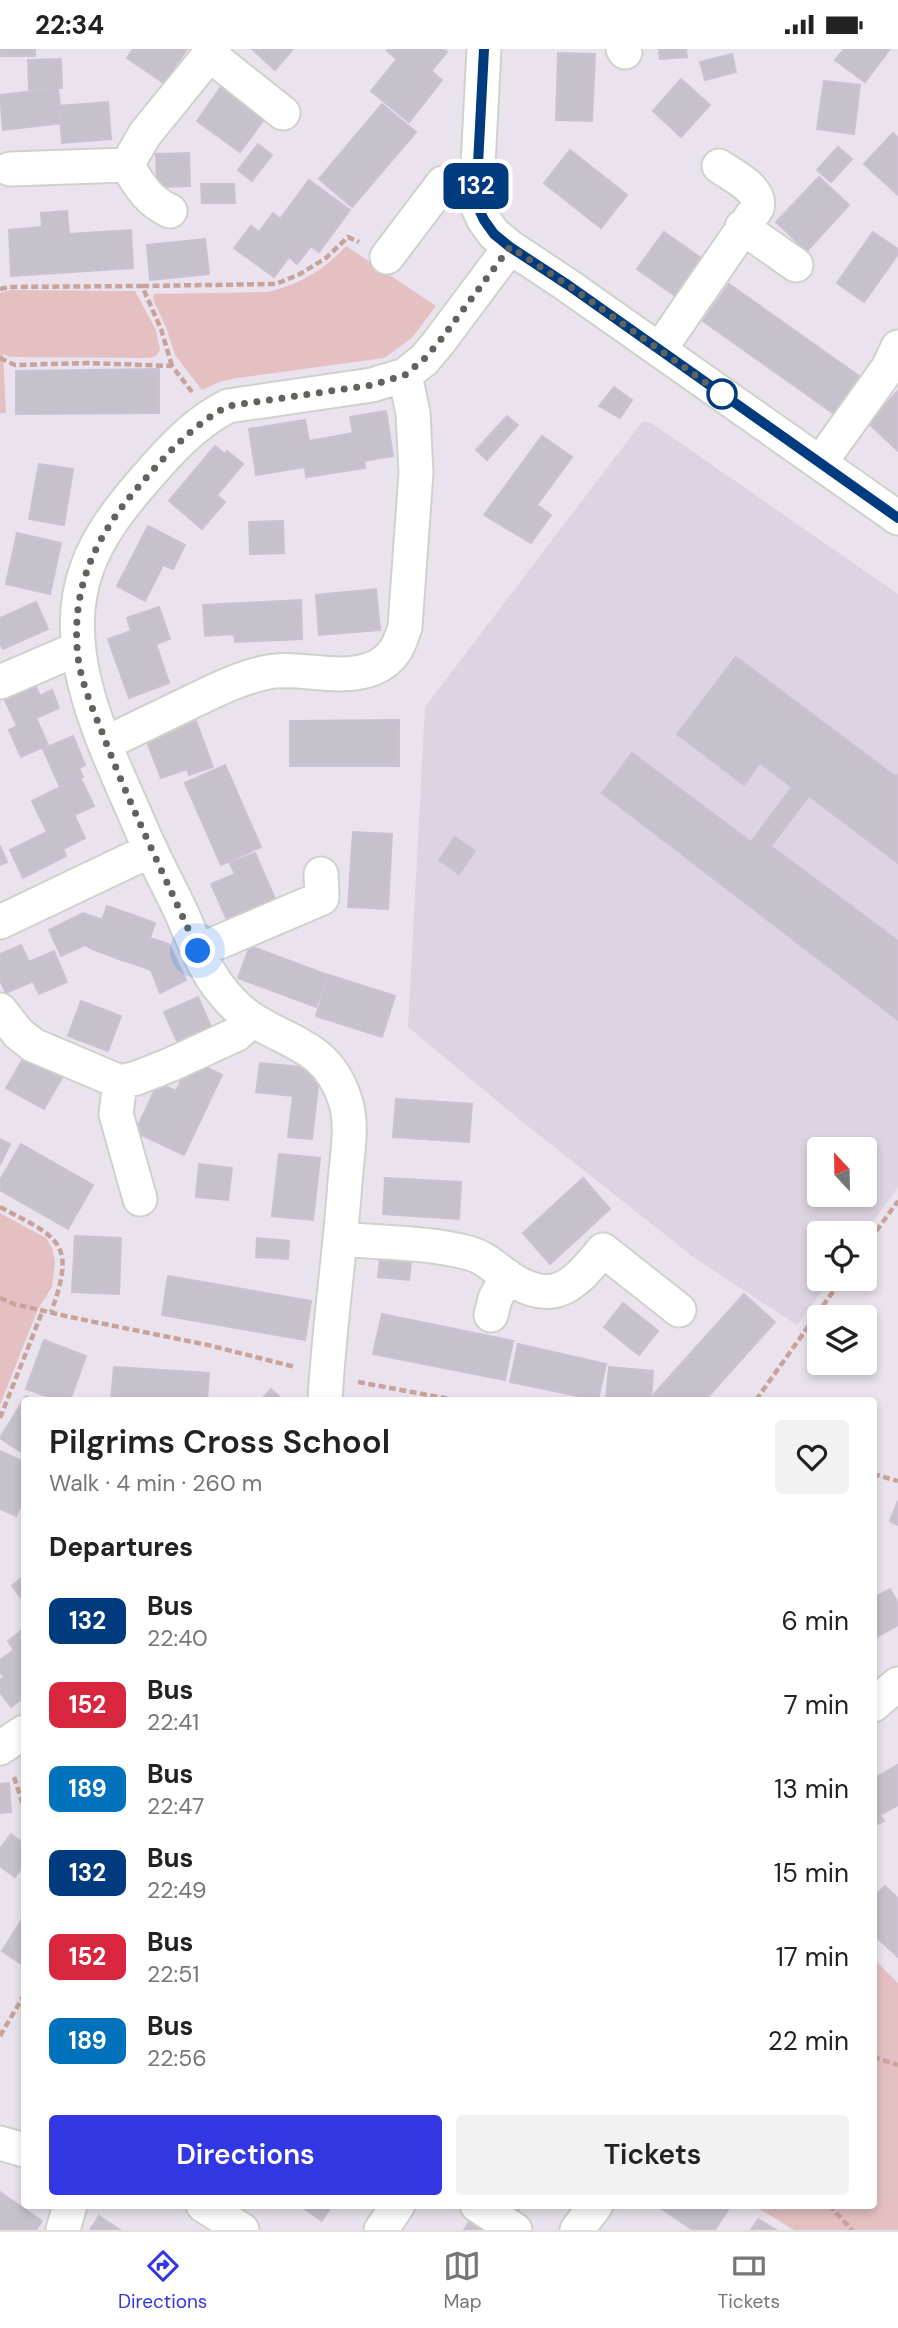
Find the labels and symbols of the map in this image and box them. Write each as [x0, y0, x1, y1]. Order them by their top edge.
line badge: 132 [436, 163, 516, 209]
unlabelled marker [707, 379, 737, 409]
your location [180, 933, 215, 968]
north arrow [807, 1137, 877, 1207]

